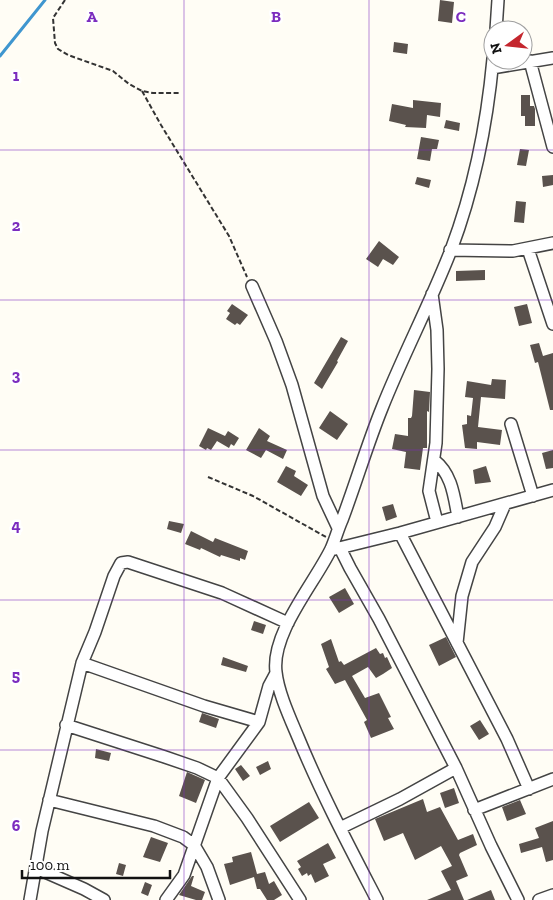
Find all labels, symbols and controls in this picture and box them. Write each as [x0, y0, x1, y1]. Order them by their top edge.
text: A [87, 7, 98, 26]
text: B [271, 7, 281, 26]
text: C [456, 7, 466, 26]
north arrow [483, 20, 533, 70]
text: N [486, 41, 506, 56]
text: 1 [13, 66, 20, 85]
text: 2 [12, 216, 21, 235]
text: 3 [12, 366, 21, 385]
text: 4 [11, 516, 21, 535]
text: 5 [12, 666, 20, 685]
text: 6 [12, 816, 21, 835]
scale bar [22, 848, 170, 880]
text: 100 m [30, 856, 69, 874]

